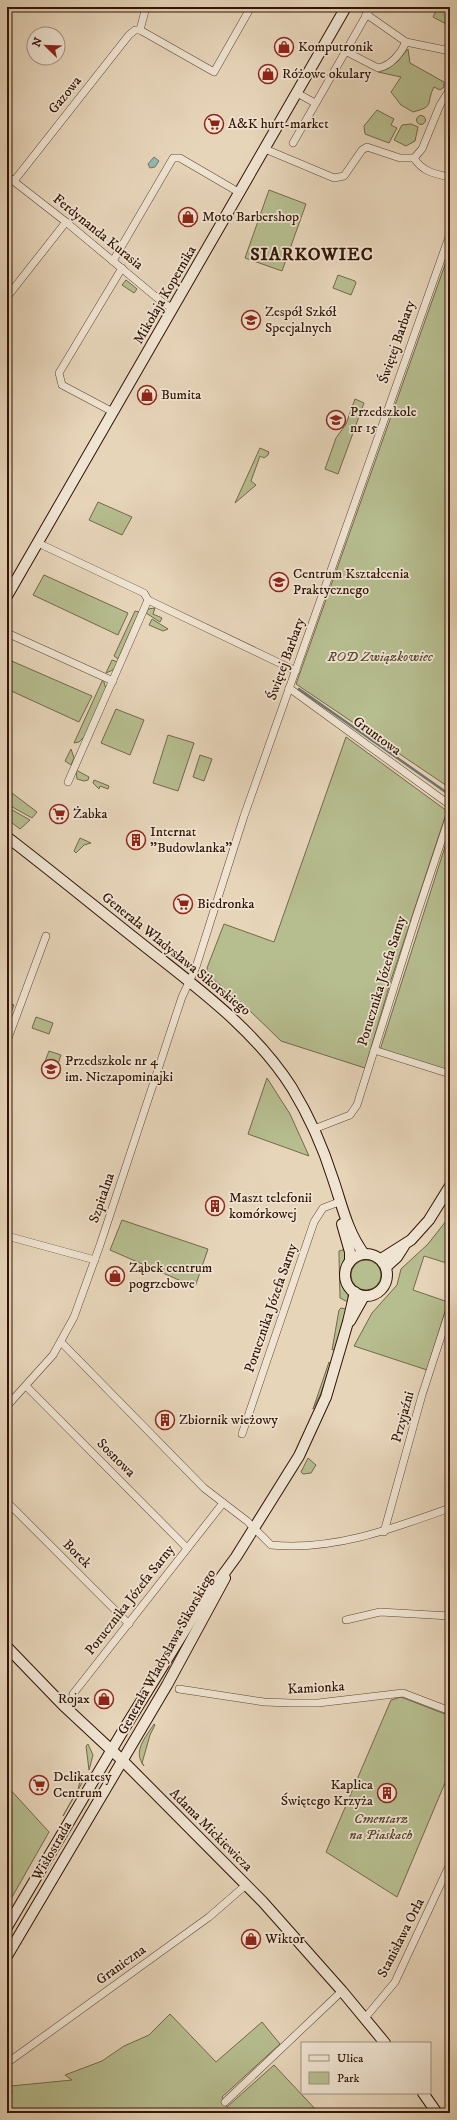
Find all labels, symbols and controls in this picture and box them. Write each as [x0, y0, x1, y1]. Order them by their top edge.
north arrow [26, 26, 66, 66]
text: N [30, 36, 46, 49]
shop icon: Komputronik [273, 36, 295, 58]
place label: Komputronik [298, 38, 373, 56]
shop icon: Różowe okulary [257, 63, 279, 85]
place label: Różowe okulary [282, 65, 371, 83]
street label: Gazowa [44, 72, 86, 118]
supermarket icon: A&K hurt-market [203, 113, 225, 135]
place label: A&K hurt-market [228, 115, 329, 133]
street label: Ferdynanda Kurasia [49, 190, 147, 274]
shop icon: Moto Barbershop [177, 206, 199, 228]
place label: Moto Barbershop [202, 208, 299, 226]
street label: Mikołaja Kopernika [130, 242, 201, 347]
district label: SIARKOWIEC [250, 244, 374, 266]
street label: Świętej Barbary [374, 298, 420, 386]
place label: Zespół Szkół Specjalnych [265, 303, 337, 337]
school or university icon: Zespół Szkół Specjalnych [240, 309, 262, 331]
shop icon: Bumita [136, 384, 158, 406]
place label: Bumita [161, 386, 201, 404]
place label: Przedszkole nr 15 [350, 403, 417, 437]
school or university icon: Przedszkole nr 15 [325, 409, 347, 431]
place label: Centrum Kształcenia Praktycznego [293, 565, 409, 599]
school or university icon: Centrum Kształcenia Praktycznego [268, 571, 290, 593]
street label: Świętej Barbary [263, 615, 309, 703]
park label: ROD Związkowiec [326, 648, 434, 666]
street label: Gruntowa [349, 713, 405, 760]
supermarket icon: Żabka [48, 803, 70, 825]
place label: Żabka [73, 805, 107, 823]
place label: Internat "Budowlanka" [150, 823, 232, 857]
building icon: Internat "Budowlanka" [125, 829, 147, 851]
street label: Generała Władysława Sikorskiego [98, 888, 254, 1020]
supermarket icon: Biedronka [172, 893, 194, 915]
place label: Biedronka [197, 895, 254, 913]
street label: Porucznika Józefa Sarny [354, 913, 410, 1048]
place label: Przedszkole nr 4 im. Niezapominajki [65, 1052, 174, 1086]
school or university icon: Przedszkole nr 4 im. Niezapominajki [40, 1058, 62, 1080]
street label: Szpitalna [85, 1171, 119, 1225]
place label: Maszt telefonii komórkowej [229, 1189, 312, 1223]
building icon: Maszt telefonii komórkowej [204, 1195, 226, 1217]
street label: Porucznika Józefa Sarny [240, 1241, 302, 1375]
place label: Ząbek centrum pogrzebowe [128, 1259, 213, 1293]
shop icon: Ząbek centrum pogrzebowe [104, 1265, 126, 1287]
street label: Przyjaźni [388, 1389, 419, 1445]
building icon: Zbiornik wieżowy [154, 1409, 176, 1431]
place label: Zbiornik wieżowy [179, 1411, 278, 1429]
street label: Sosnowa [93, 1435, 139, 1481]
street label: Borek [59, 1536, 95, 1572]
street label: Porucznika Józefa Sarny [81, 1541, 179, 1659]
street label: Generała Władysława Sikorskiego [114, 1566, 220, 1738]
street label: Kamionka [287, 1678, 345, 1698]
shop icon: Rojax [93, 1688, 115, 1710]
place label: Rojax [58, 1690, 90, 1708]
place label: Delikatesy Centrum [53, 1768, 112, 1802]
supermarket icon: Delikatesy Centrum [28, 1774, 50, 1796]
place label: Kaplica Świętego Krzyża [281, 1776, 373, 1810]
building icon: Kaplica Świętego Krzyża [376, 1782, 398, 1804]
street label: Adama Mickiewicza [166, 1785, 257, 1876]
park label: Cmentarz na Piaskach [349, 1810, 413, 1844]
street label: Wisłostrada [27, 1818, 76, 1885]
street label: Stanisława Orła [373, 1895, 429, 1981]
shop icon: Wiktor [240, 1928, 262, 1950]
place label: Wiktor [264, 1930, 306, 1948]
street label: Graniczna [93, 1941, 149, 1989]
legend [301, 2042, 431, 2094]
text: Ulica [337, 2051, 364, 2066]
text: Park [337, 2071, 359, 2086]

